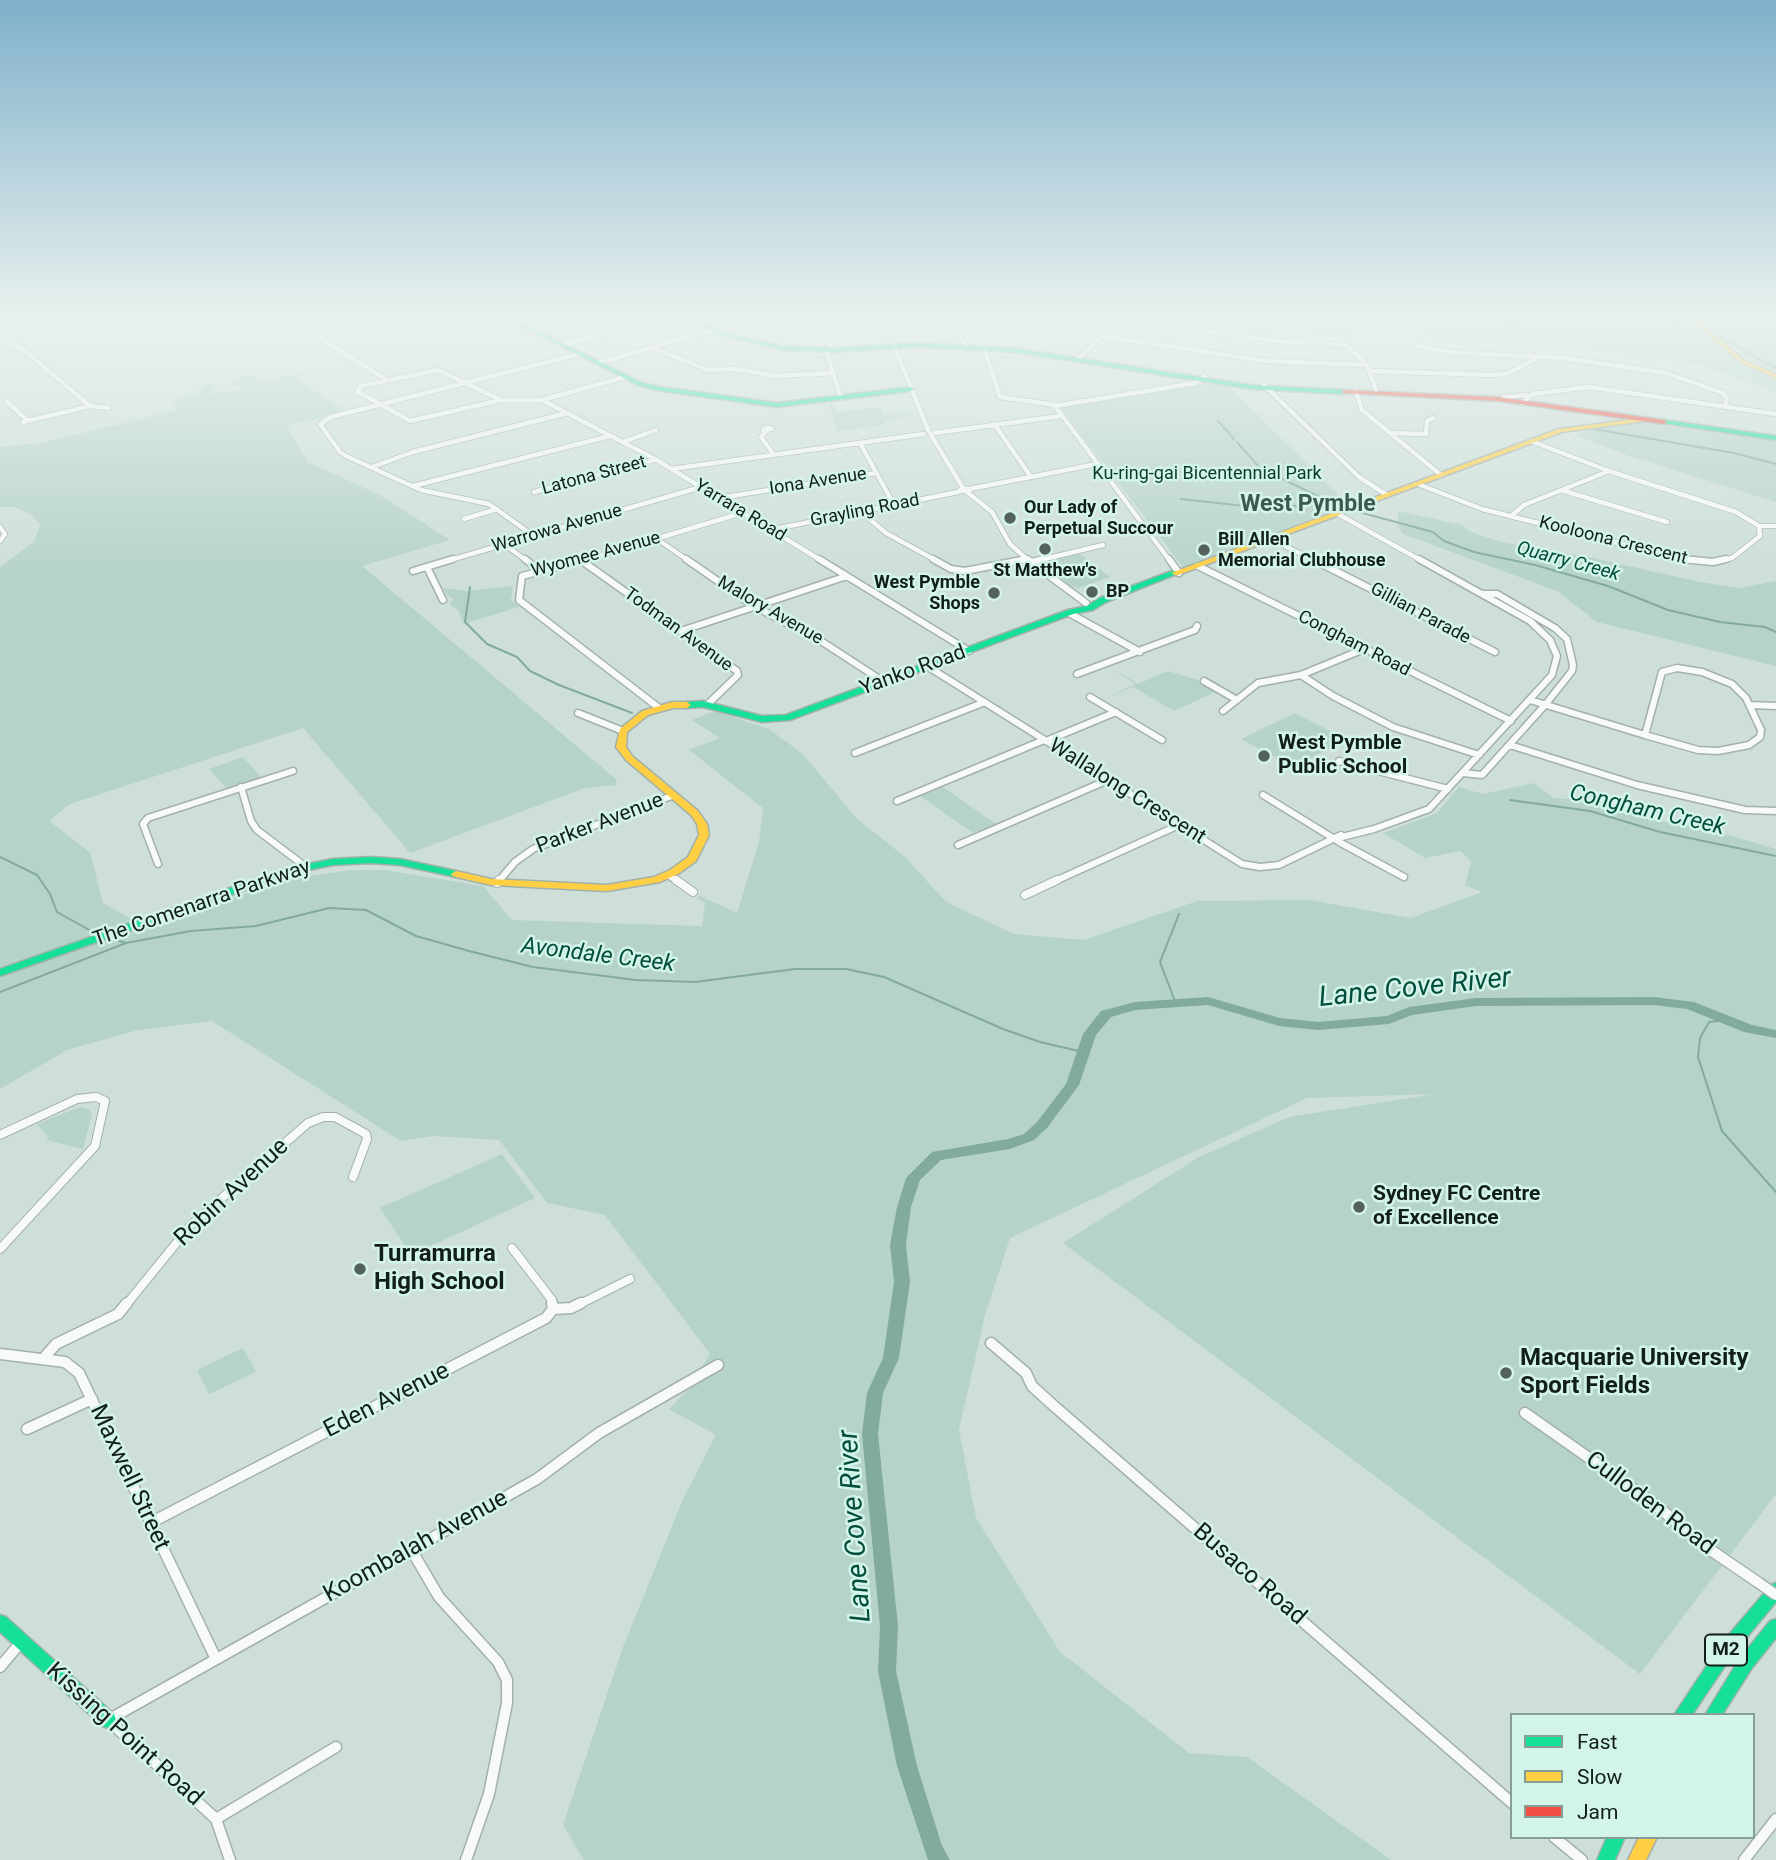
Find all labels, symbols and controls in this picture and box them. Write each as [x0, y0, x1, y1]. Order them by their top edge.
street label: Latona Street [539, 452, 649, 500]
park label: Ku-ring-gai Bicentennial Park [1092, 463, 1322, 485]
street label: Iona Avenue [768, 464, 868, 500]
street label: Yarrara Road [690, 475, 790, 547]
street label: Grayling Road [809, 490, 921, 532]
district label: West Pymble [1240, 491, 1376, 519]
place label: Our Lady of Perpetual Succour [1024, 497, 1173, 540]
street label: Warrowa Avenue [489, 500, 625, 558]
marker: Our Lady of Perpetual Succour [1002, 510, 1018, 526]
street label: Kooloona Crescent [1537, 512, 1689, 570]
street label: Wyomee Avenue [529, 527, 663, 583]
place label: Bill Allen Memorial Clubhouse [1218, 529, 1385, 572]
water label: Quarry Creek [1514, 537, 1622, 587]
marker: St Matthew's [1037, 541, 1053, 557]
marker: Bill Allen Memorial Clubhouse [1196, 542, 1212, 558]
place label: St Matthew's [993, 560, 1097, 582]
street label: Malory Avenue [713, 572, 827, 650]
place label: West Pymble Shops [874, 572, 980, 614]
street label: Gillian Parade [1366, 579, 1474, 649]
place label: BP [1106, 581, 1129, 603]
street label: Todman Avenue [619, 583, 737, 677]
marker: BP [1084, 584, 1100, 600]
marker: West Pymble Shops [986, 585, 1002, 601]
street label: Congham Road [1294, 606, 1414, 682]
street label: Yanko Road [857, 640, 969, 702]
place label: West Pymble Public School [1278, 731, 1407, 781]
street label: Wallalong Crescent [1044, 734, 1210, 850]
marker: West Pymble Public School [1256, 748, 1272, 764]
water label: Congham Creek [1567, 780, 1727, 842]
street label: Parker Avenue [533, 788, 667, 860]
street label: The Comenarra Parkway [90, 855, 314, 953]
water label: Avondale Creek [520, 933, 676, 979]
water label: Lane Cove River [1317, 962, 1513, 1016]
street label: Robin Avenue [169, 1133, 295, 1253]
place label: Sydney FC Centre of Excellence [1373, 1182, 1540, 1232]
marker: Sydney FC Centre of Excellence [1351, 1199, 1367, 1215]
place label: Turramurra High School [374, 1241, 505, 1297]
marker: Turramurra High School [352, 1261, 368, 1277]
place label: Macquarie University Sport Fields [1520, 1345, 1749, 1401]
street label: Eden Avenue [319, 1357, 455, 1445]
marker: Macquarie University Sport Fields [1498, 1365, 1514, 1381]
street label: Maxwell Street [83, 1400, 175, 1556]
water label: Lane Cove River [833, 1429, 879, 1623]
street label: Culloden Road [1580, 1446, 1720, 1562]
street label: Koombalah Avenue [319, 1484, 513, 1610]
street label: Busaco Road [1186, 1518, 1312, 1632]
road number: M2 [1705, 1634, 1747, 1666]
street label: Kissing Point Road [40, 1657, 208, 1813]
legend [1510, 1713, 1755, 1839]
text: Fast [1577, 1730, 1617, 1754]
text: Slow [1577, 1765, 1622, 1789]
text: Jam [1577, 1800, 1618, 1824]

